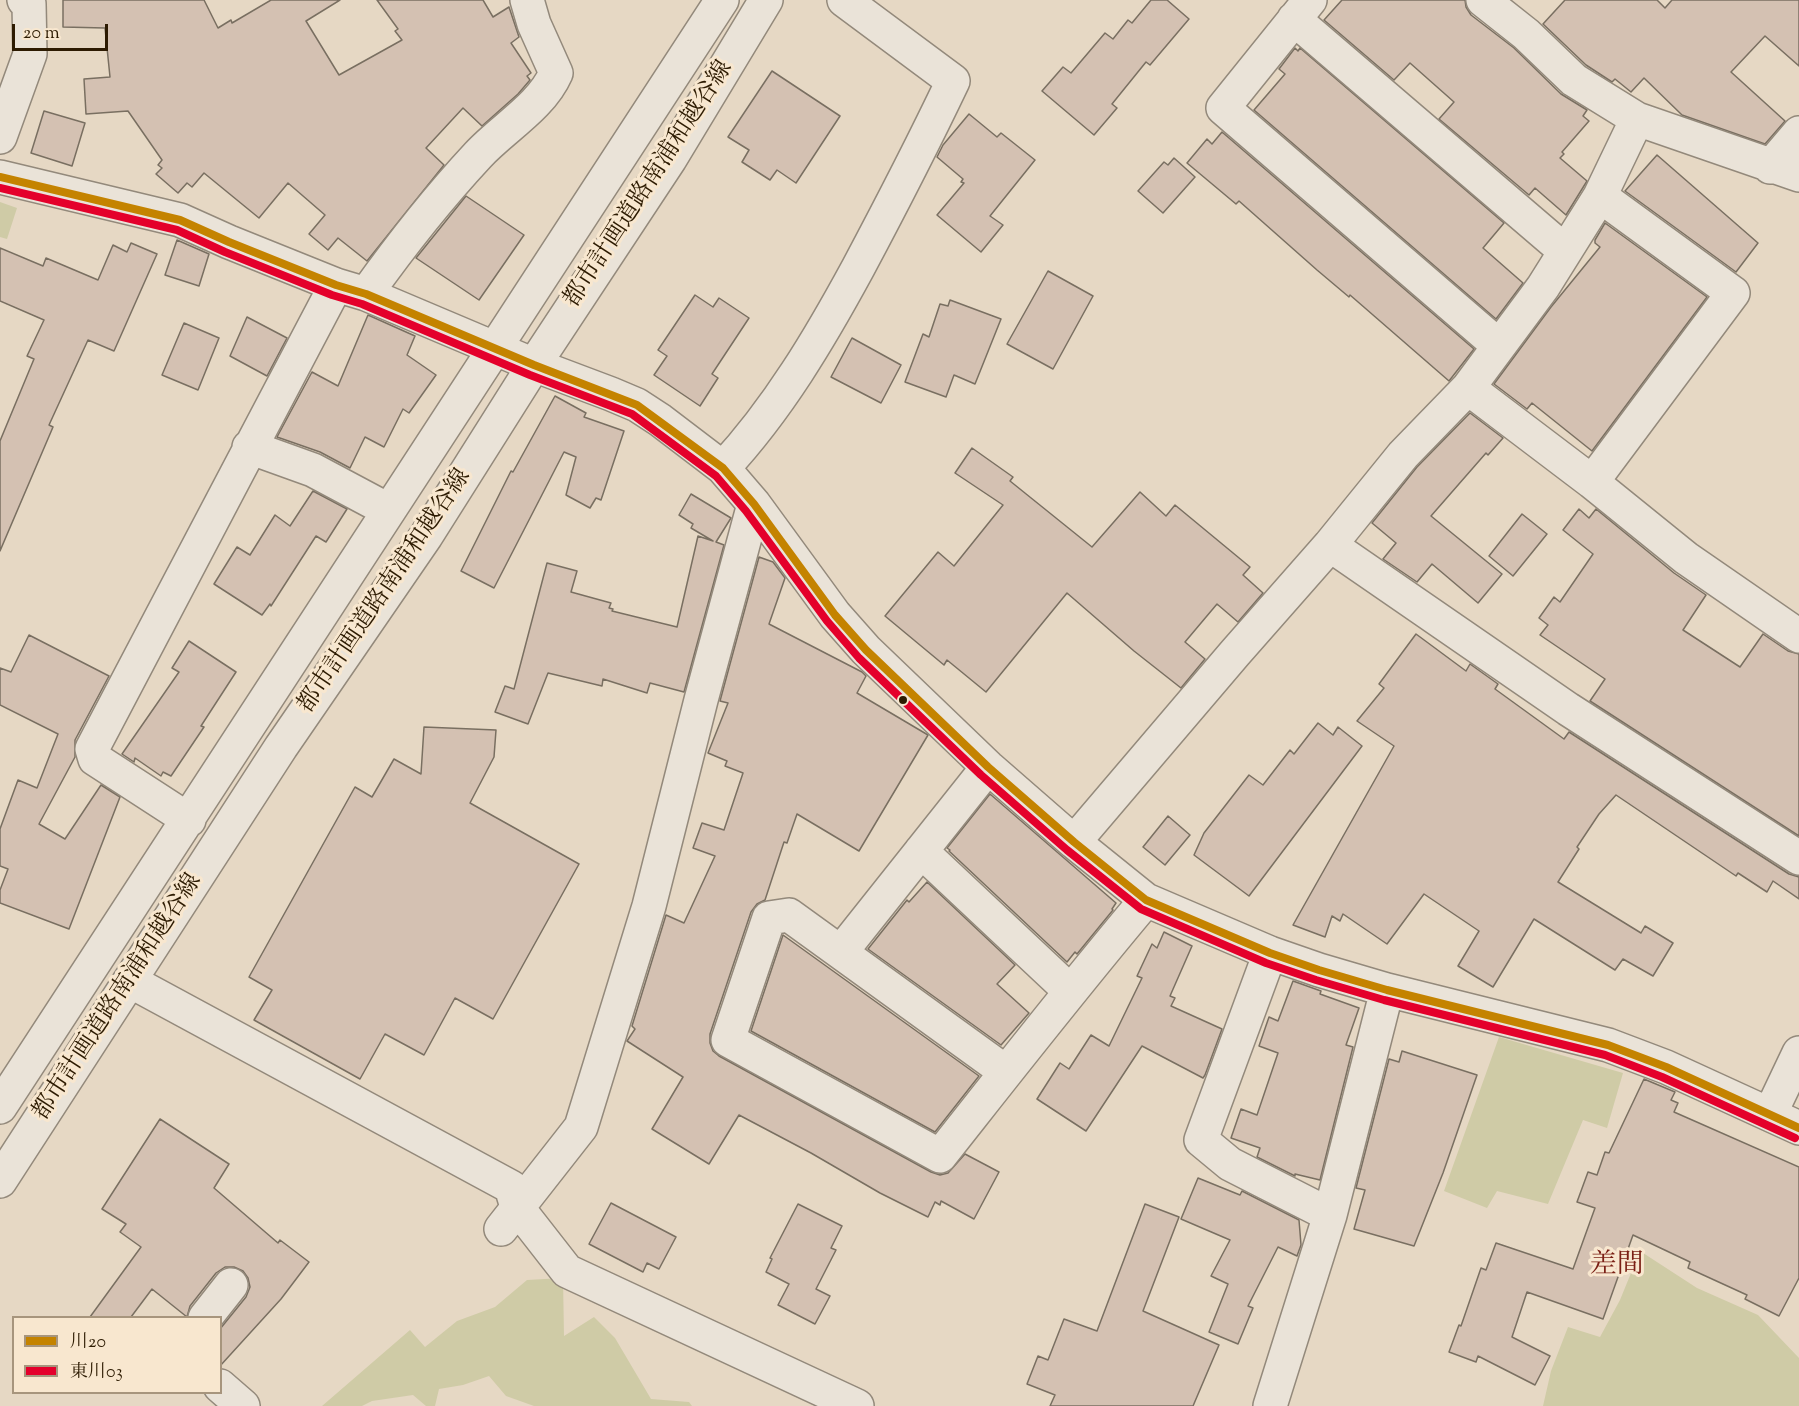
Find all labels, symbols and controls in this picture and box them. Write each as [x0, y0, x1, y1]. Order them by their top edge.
scale bar [15, 12, 111, 50]
text: 20 m [23, 21, 60, 47]
street label: 都市計画道路南浦和越谷線 [559, 56, 741, 314]
street label: 都市計画道路南浦和越谷線 [294, 465, 478, 719]
unlabelled marker [897, 694, 909, 706]
street label: 都市計画道路南浦和越谷線 [28, 869, 210, 1127]
district label: 差間 [1590, 1251, 1644, 1283]
legend [12, 1316, 222, 1394]
text: 川20 [70, 1330, 106, 1356]
text: 東川03 [70, 1360, 123, 1386]

